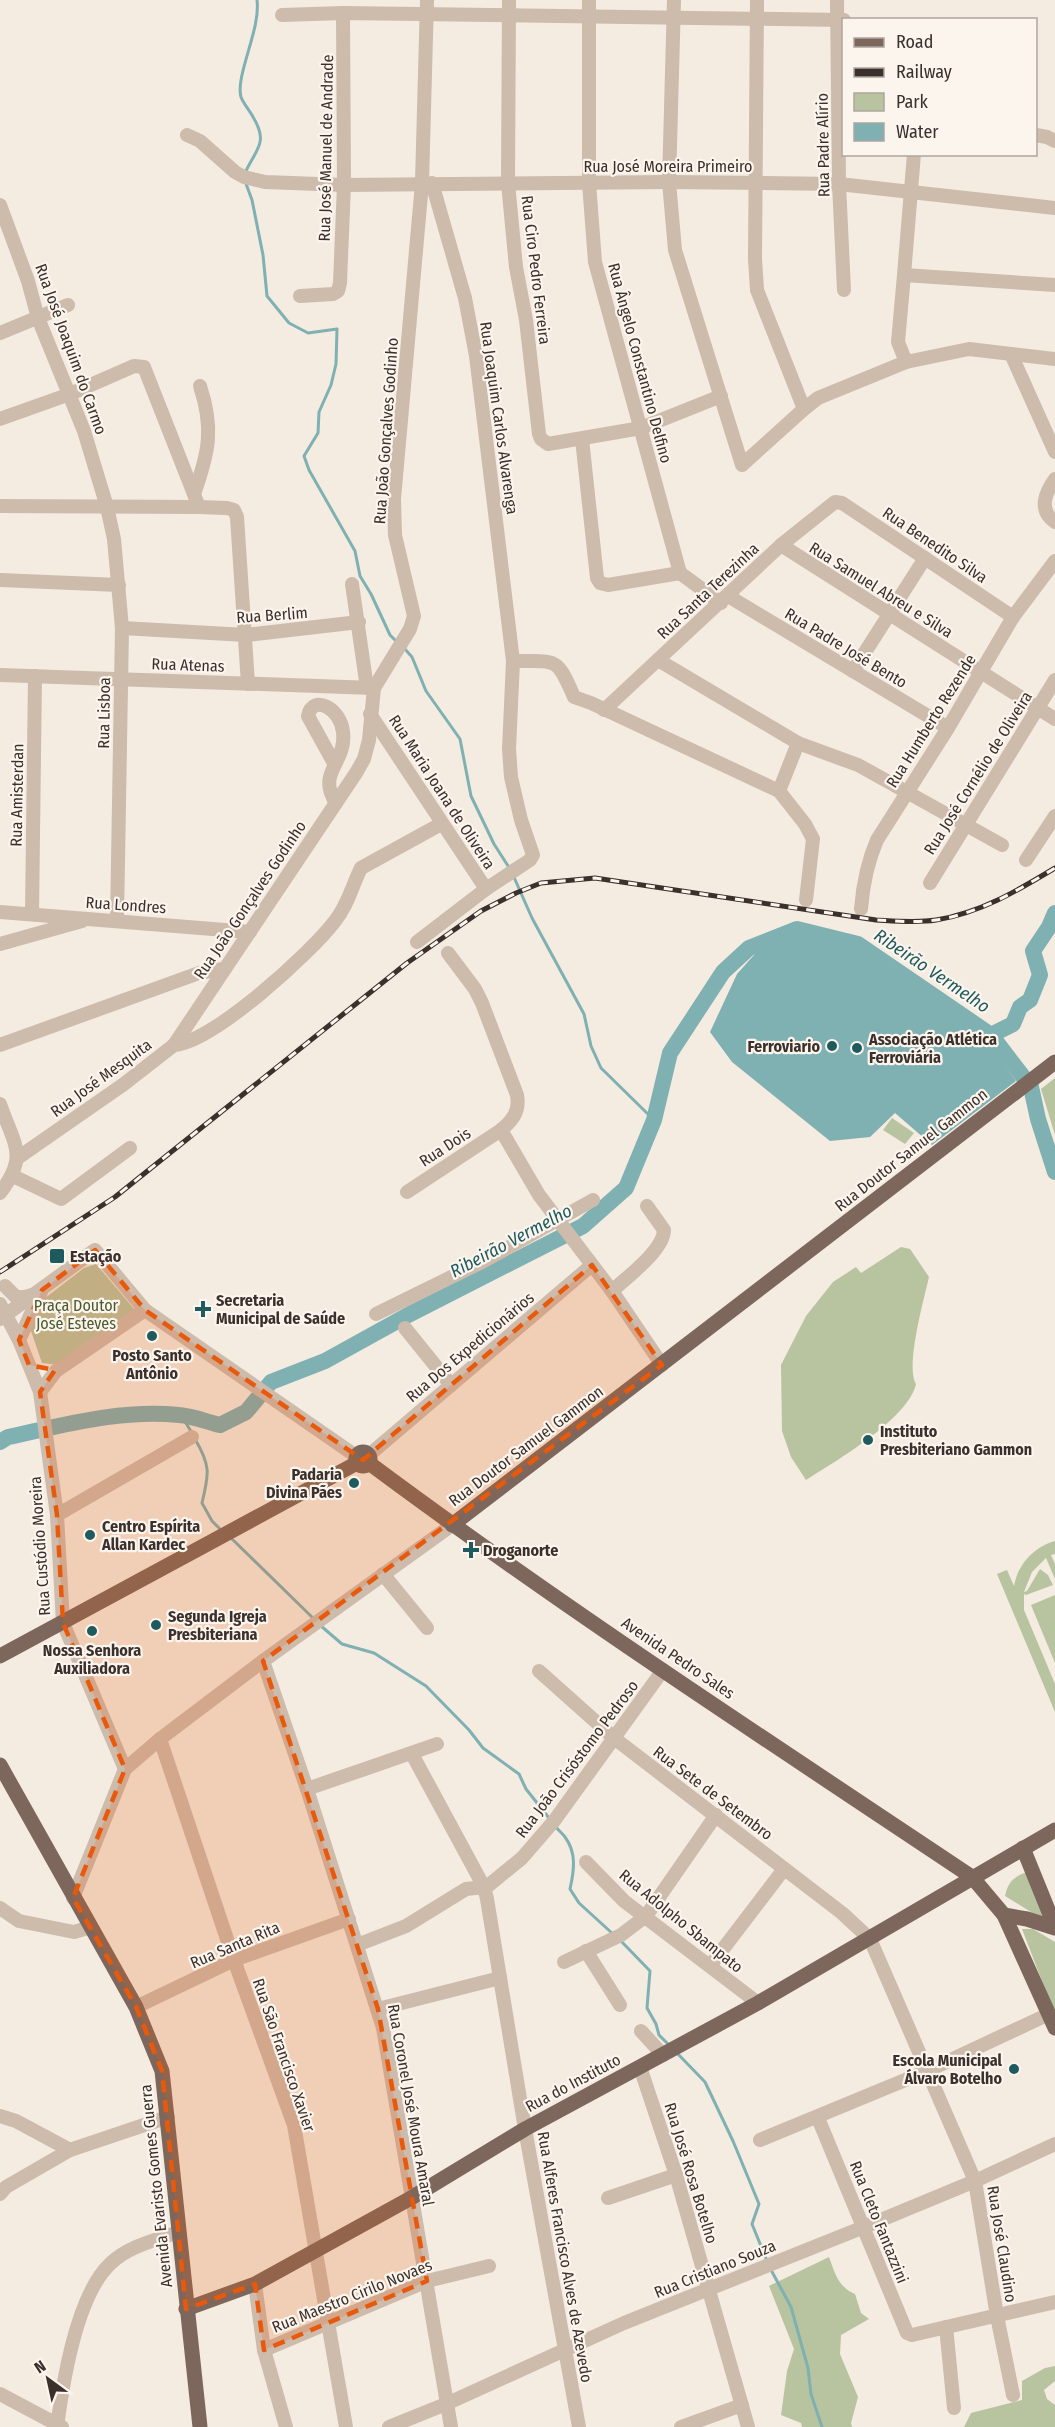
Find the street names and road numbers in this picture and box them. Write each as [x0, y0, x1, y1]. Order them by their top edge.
street label: Rua José Manuel de Andrade [315, 54, 337, 242]
street label: Rua Padre Alírio [813, 93, 833, 197]
street label: Rua José Moreira Primeiro [584, 157, 752, 176]
street label: Rua Ciro Pedro Ferreira [517, 195, 555, 346]
street label: Rua José Joaquim do Carmo [31, 261, 111, 437]
street label: Rua Ângelo Constantino Delfino [604, 261, 676, 465]
street label: Rua Joaquim Carlos Alvarenga [476, 320, 522, 516]
street label: Rua João Gonçalves Godinho [370, 337, 402, 525]
street label: Rua Benedito Silva [879, 503, 991, 587]
street label: Rua Samuel Abreu e Silva [806, 538, 956, 642]
street label: Rua Santa Terezinha [653, 539, 763, 643]
street label: Rua Berlim [236, 603, 308, 627]
street label: Rua Padre José Bento [781, 604, 911, 692]
street label: Rua Humberto Rezende [882, 651, 980, 791]
street label: Rua Atenas [151, 654, 225, 676]
street label: Rua Lisboa [94, 677, 114, 749]
street label: Rua José Cornélio de Oliveira [920, 688, 1036, 858]
street label: Rua Maria Joana de Oliveira [385, 711, 499, 873]
street label: Rua Amisterdan [7, 743, 27, 847]
street label: Rua João Gonçalves Godinho [190, 817, 310, 983]
street label: Rua Londres [85, 893, 167, 917]
street label: Rua José Mesquita [47, 1035, 155, 1121]
street label: Rua Doutor Samuel Gammon [831, 1085, 991, 1215]
street label: Rua Dois [416, 1123, 474, 1171]
street label: Rua Dos Expedicionários [402, 1288, 538, 1406]
street label: Rua Doutor Samuel Gammon [445, 1382, 607, 1510]
street label: Rua Custódio Moreira [26, 1475, 54, 1616]
street label: Avenida Pedro Sales [618, 1613, 738, 1703]
street label: Rua João Crisóstomo Pedroso [512, 1677, 642, 1841]
street label: Rua Sete de Setembro [650, 1742, 776, 1844]
street label: Rua Adolpho Sbampato [615, 1865, 747, 1977]
street label: Rua Santa Rita [187, 1918, 283, 1972]
street label: Rua São Francisco Xavier [249, 1976, 319, 2135]
street label: Rua Coronel José Moura Amaral [384, 2003, 438, 2207]
street label: Rua do Instituto [522, 2050, 624, 2116]
street label: Avenida Evaristo Gomes Guerra [136, 2083, 176, 2288]
street label: Rua José Rosa Botelho [661, 2100, 721, 2246]
street label: Rua Alferes Francisco Alves de Azevedo [534, 2130, 596, 2384]
street label: Rua Cleto Fantazzini [846, 2158, 912, 2286]
street label: Rua José Claudino [983, 2184, 1021, 2304]
street label: Rua Cristiano Souza [651, 2236, 779, 2302]
street label: Rua Maestro Cirilo Novaes [269, 2255, 435, 2337]

